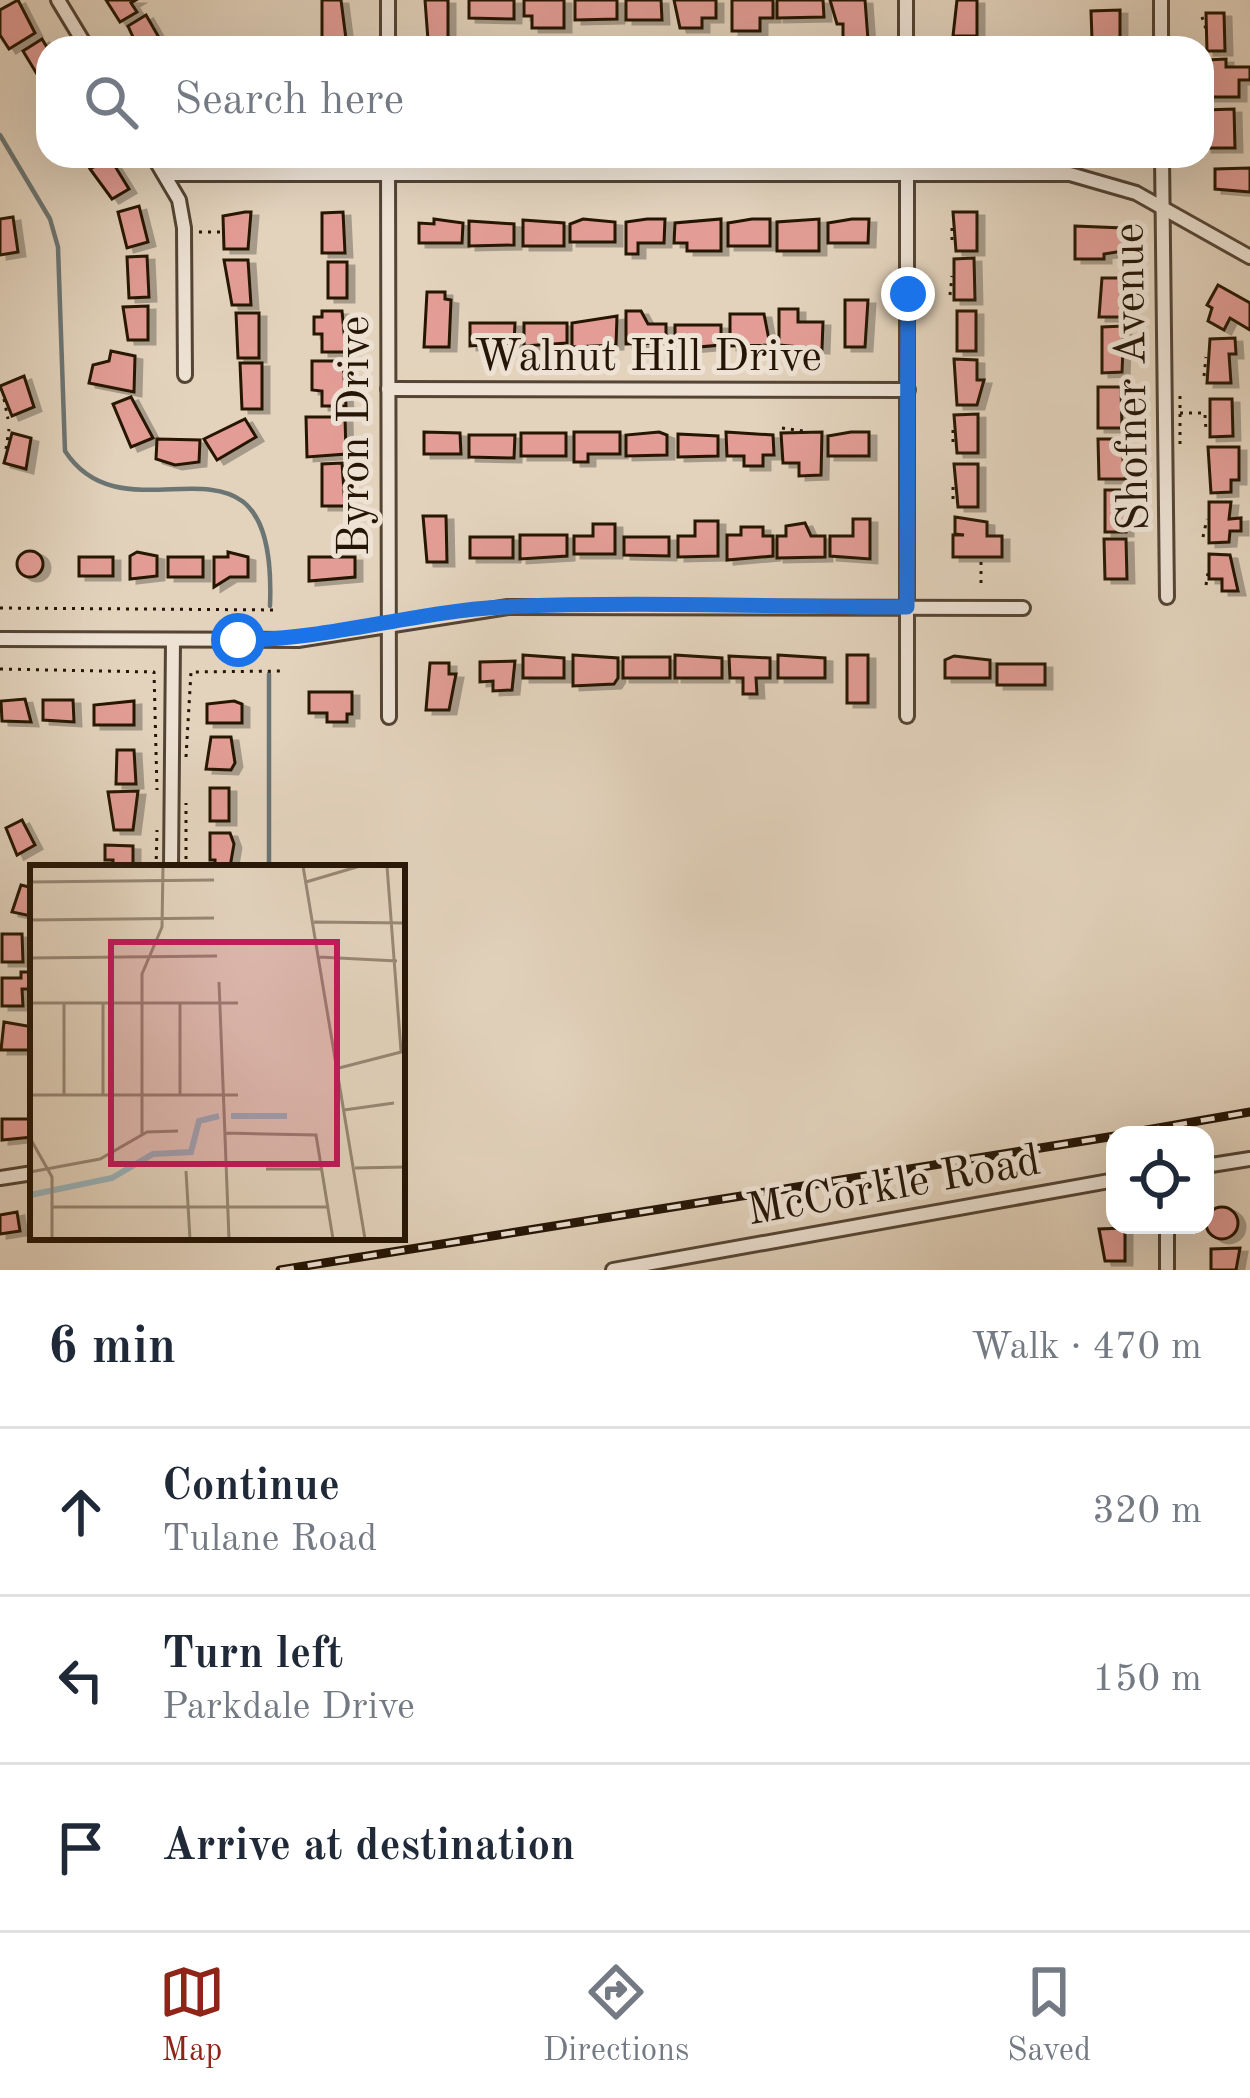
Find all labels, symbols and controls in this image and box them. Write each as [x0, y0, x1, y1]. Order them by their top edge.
search box [36, 36, 1214, 168]
icon: search [78, 69, 144, 135]
text: Search here [174, 79, 404, 124]
street label: Shofner Avenue [1108, 222, 1159, 532]
route end [881, 267, 935, 321]
street label: Byron Drive [334, 316, 379, 556]
street label: Walnut Hill Drive [474, 336, 822, 381]
route start [211, 613, 265, 667]
inset map [30, 865, 405, 1240]
map controls [1106, 1126, 1214, 1234]
button: locate [1106, 1126, 1214, 1234]
street label: McCorkle Road [743, 1139, 1044, 1235]
text: 6 min [48, 1323, 176, 1374]
text: Walk · 470 m [971, 1328, 1202, 1367]
text: Continue [162, 1465, 340, 1510]
icon: ahead [48, 1479, 114, 1545]
text: 320 m [1092, 1492, 1202, 1531]
text: Tulane Road [162, 1520, 377, 1559]
text: Turn left [162, 1633, 343, 1678]
icon: left [48, 1647, 114, 1713]
text: 150 m [1092, 1660, 1202, 1699]
text: Parkdale Drive [162, 1688, 415, 1727]
icon: arrive [48, 1815, 114, 1881]
text: Arrive at destination [162, 1825, 575, 1870]
tab: Map [159, 1959, 225, 2072]
tab: Directions [543, 1959, 689, 2072]
tab: Saved [1007, 1959, 1091, 2072]

